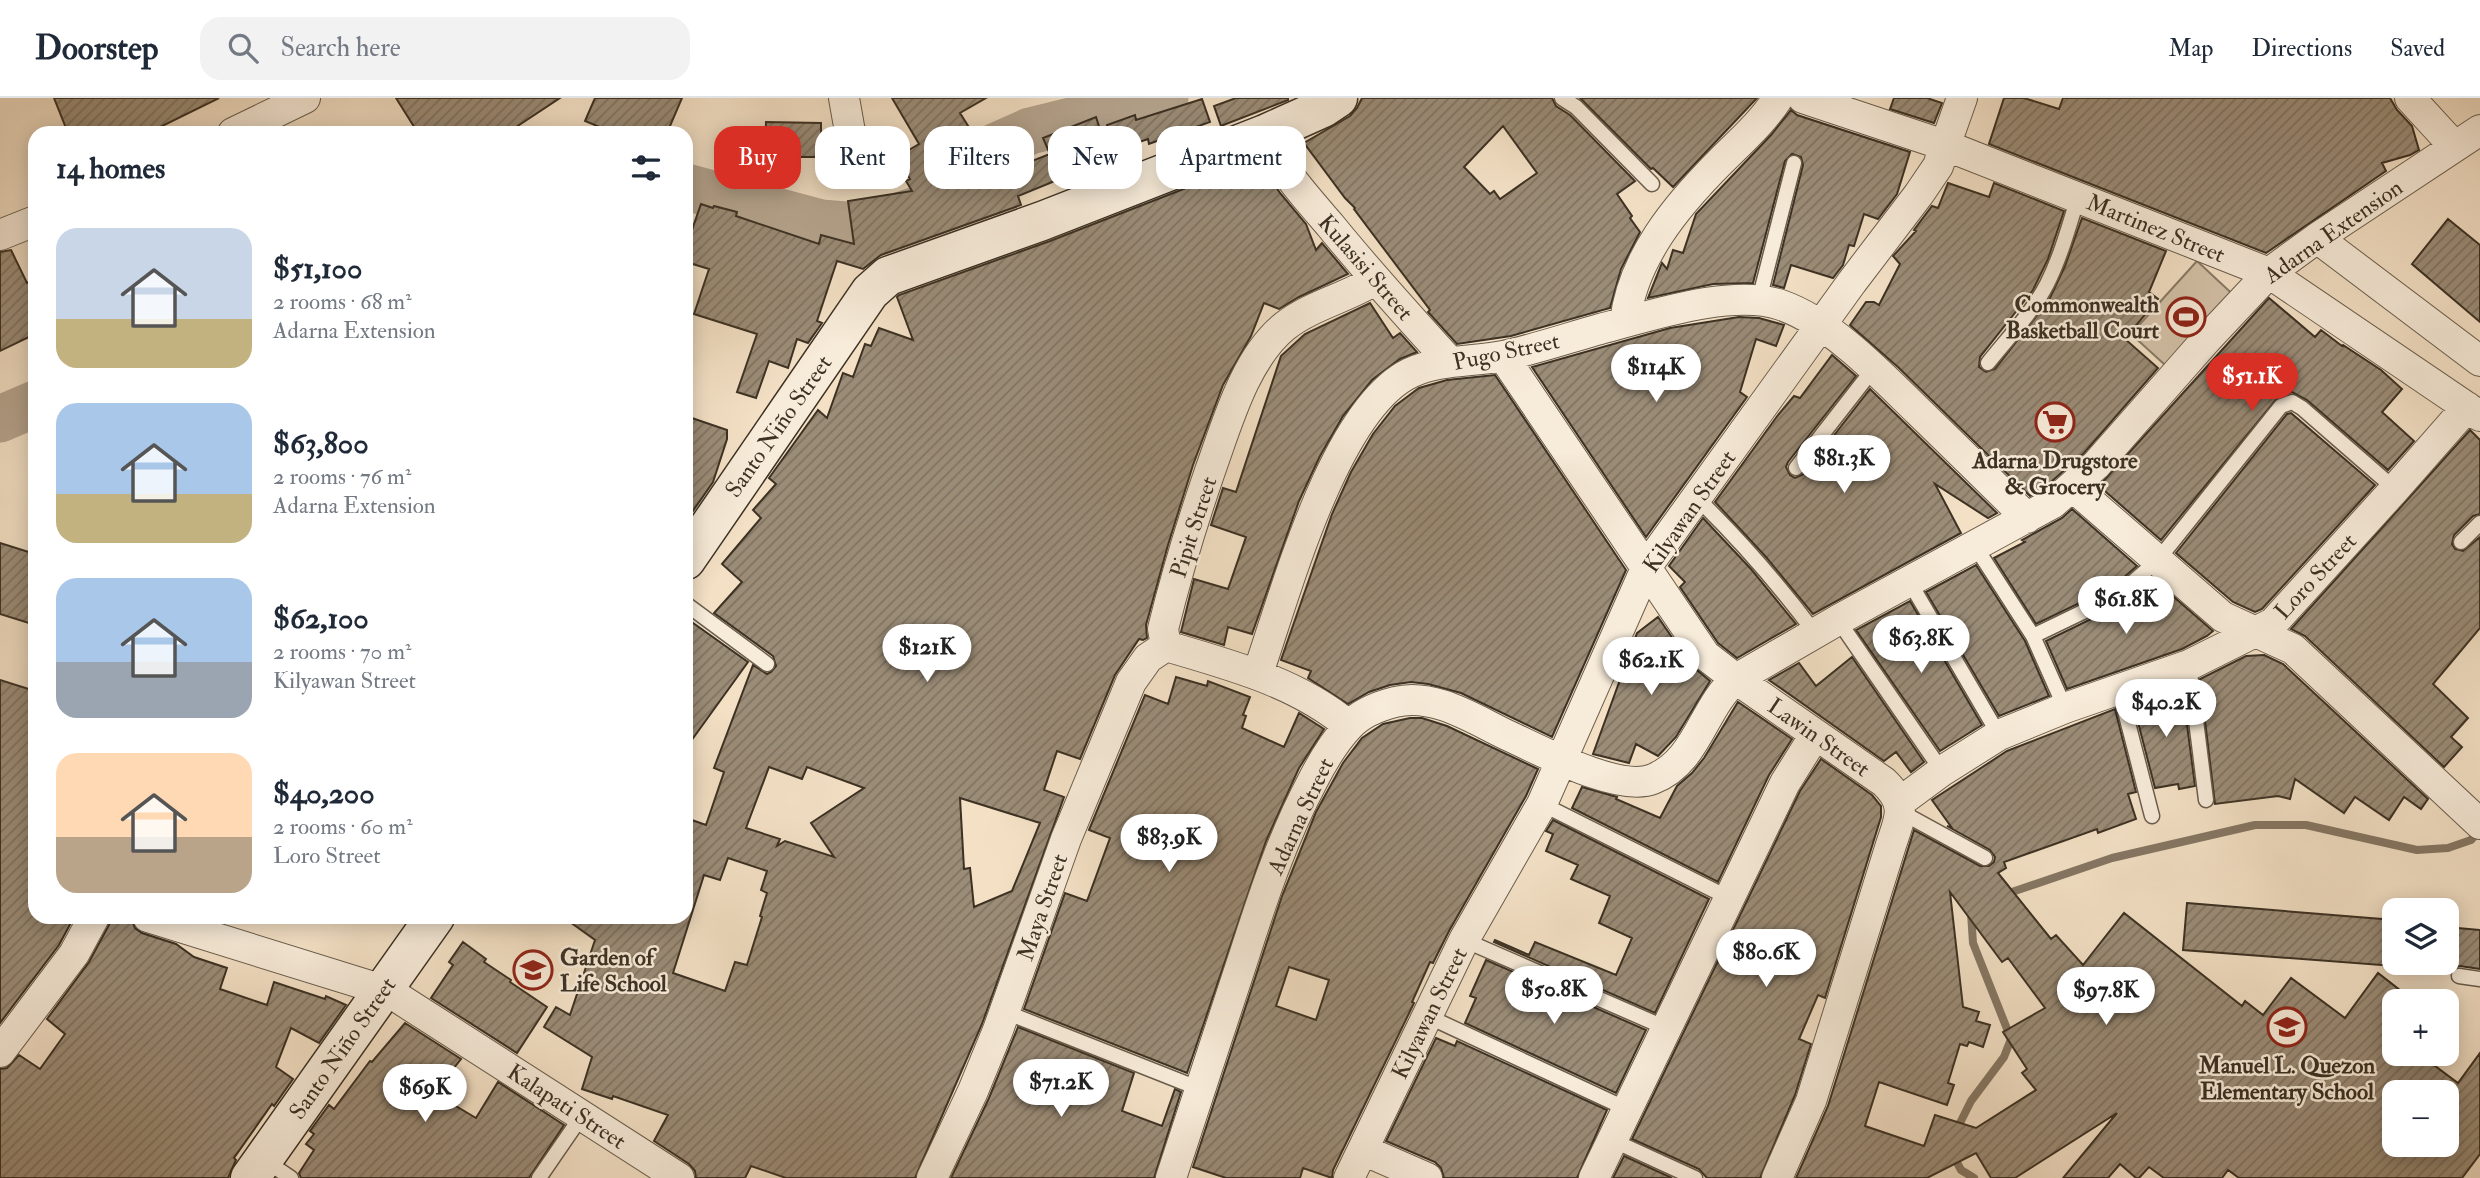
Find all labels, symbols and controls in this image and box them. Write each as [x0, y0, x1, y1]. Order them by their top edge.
search box [200, 17, 690, 80]
text: Doorstep [35, 28, 158, 69]
icon: search [224, 29, 262, 67]
text: Search here [280, 32, 401, 64]
text: Map [2168, 33, 2213, 64]
text: Directions [2251, 33, 2352, 64]
text: Saved [2390, 33, 2445, 64]
chip: Buy [714, 126, 801, 189]
chip: Rent [815, 126, 910, 189]
chip: Filters [924, 126, 1034, 189]
chip: New [1048, 126, 1142, 189]
chip: Apartment [1156, 126, 1306, 189]
icon: filters [627, 149, 665, 187]
text: 14 homes [56, 150, 165, 187]
street label: Adarna Extension [2258, 173, 2408, 291]
street label: Martinez Street [2082, 188, 2229, 269]
street label: Kulasisi Street [1312, 208, 1420, 326]
text: $51,100 [273, 250, 362, 287]
icon: home [112, 256, 196, 340]
text: 2 rooms · 68 m² [273, 287, 412, 316]
place label: Commonwealth Basketball Court [2006, 290, 2160, 345]
sports icon: Commonwealth Basketball Court [2165, 296, 2207, 338]
text: Adarna Extension [273, 316, 436, 345]
street label: Pugo Street [1450, 326, 1562, 377]
pin: $114K [1607, 344, 1705, 404]
street label: Santo Niño Street [719, 350, 838, 503]
text: $114K [1627, 352, 1685, 381]
pin: $51.1K [2195, 354, 2309, 413]
text: $51.1K [2222, 361, 2282, 390]
supermarket icon: Adarna Drugstore & Grocery [2034, 401, 2076, 443]
text: $63,800 [273, 425, 369, 462]
icon: home [112, 431, 196, 515]
pin: $81.3K [1787, 436, 1901, 495]
text: $81.3K [1813, 443, 1875, 472]
street label: Kilyawan Street [1637, 444, 1742, 578]
place label: Adarna Drugstore & Grocery [1971, 446, 2138, 502]
text: 2 rooms · 76 m² [273, 462, 411, 491]
street label: Pipit Street [1164, 473, 1224, 582]
text: Adarna Extension [273, 491, 436, 520]
street label: Loro Street [2268, 527, 2363, 626]
pin: $61.8K [2069, 576, 2183, 636]
text: $61.8K [2094, 584, 2158, 613]
text: $62,100 [273, 600, 369, 637]
icon: home [112, 606, 196, 690]
pin: $63.8K [1864, 616, 1978, 675]
text: $63.8K [1889, 623, 1953, 652]
pin: $121K [878, 624, 976, 684]
text: $121K [898, 632, 956, 661]
text: 2 rooms · 70 m² [273, 637, 412, 666]
pin: $62.1K [1594, 638, 1708, 697]
text: $62.1K [1618, 645, 1684, 674]
text: Kilyawan Street [273, 666, 416, 695]
pin: $40.2K [2109, 680, 2223, 739]
text: $40.2K [2131, 687, 2201, 716]
street label: Lawin Street [1762, 692, 1875, 783]
street label: Adarna Street [1260, 753, 1340, 880]
text: $40,200 [273, 775, 375, 812]
icon: home [112, 781, 196, 865]
text: 2 rooms · 60 m² [273, 812, 413, 841]
pin: $83.9K [1112, 814, 1226, 874]
text: $83.9K [1137, 822, 1201, 851]
text: Loro Street [273, 841, 381, 870]
street label: Maya Street [1011, 850, 1074, 964]
map controls [2382, 898, 2459, 1157]
button: layers [2382, 898, 2459, 975]
pin: $80.6K [1709, 930, 1823, 989]
text: $80.6K [1732, 937, 1800, 966]
place label: Garden of Life School [560, 943, 668, 998]
street label: Kilyawan Street [1385, 943, 1474, 1084]
school or university icon: Garden of Life School [512, 949, 554, 991]
pin: $50.8K [1497, 967, 1611, 1026]
pin: $97.8K [2049, 968, 2163, 1027]
street label: Santo Niño Street [283, 972, 402, 1125]
text: $50.8K [1521, 974, 1587, 1003]
text: $97.8K [2073, 975, 2139, 1004]
button: + [2382, 989, 2459, 1066]
school or university icon: Manuel L. Quezon Elementary School [2266, 1006, 2308, 1048]
place label: Manuel L. Quezon Elementary School [2198, 1051, 2375, 1107]
street label: Kalapati Street [501, 1057, 632, 1156]
pin: $71.2K [1004, 1060, 1118, 1119]
pin: $69K [384, 1065, 466, 1124]
text: $71.2K [1029, 1067, 1093, 1096]
text: $69K [399, 1072, 451, 1101]
button: − [2382, 1080, 2459, 1157]

